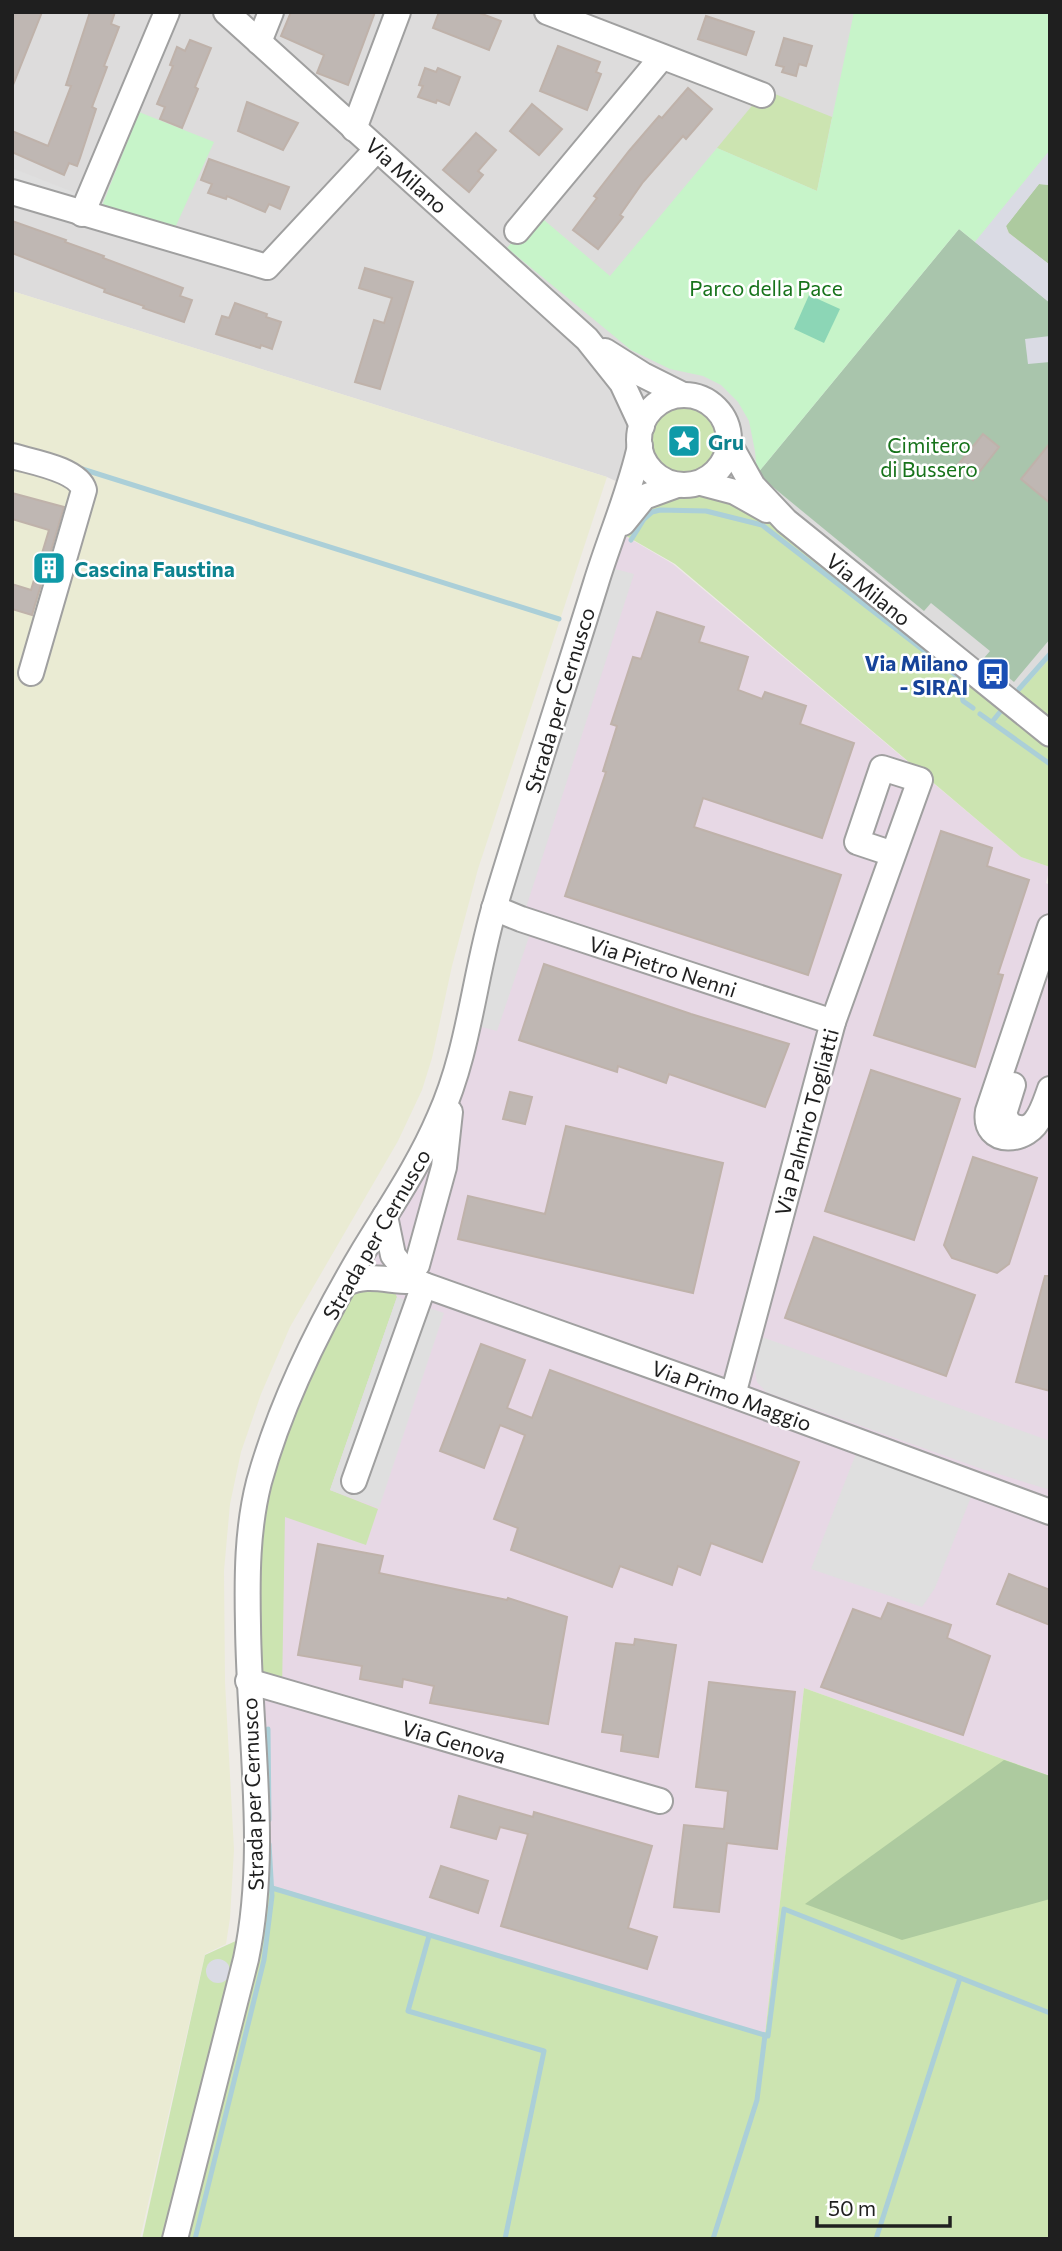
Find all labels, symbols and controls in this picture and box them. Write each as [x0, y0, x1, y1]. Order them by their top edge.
street label: Via Milano [361, 132, 453, 218]
park label: Parco della Pace [689, 275, 843, 300]
place icon: Gru [665, 422, 703, 460]
place label: Gru [708, 429, 744, 454]
park label: Cimitero di Bussero [880, 432, 978, 481]
street label: Via Milano [822, 547, 916, 631]
building icon: Cascina Faustina [30, 549, 68, 587]
place label: Cascina Faustina [74, 556, 235, 581]
street label: Strada per Cernusco [519, 604, 599, 796]
place label: Via Milano - SIRAI [865, 650, 968, 699]
bus stop icon: Via Milano - SIRAI [974, 655, 1012, 693]
street label: Via Pietro Nenni [586, 930, 740, 1002]
street label: Via Palmiro Togliatti [769, 1026, 843, 1218]
street label: Strada per Cernusco [317, 1144, 435, 1324]
street label: Via Primo Maggio [649, 1354, 815, 1436]
street label: Strada per Cernusco [236, 1697, 268, 1891]
street label: Via Genova [399, 1714, 509, 1768]
scale bar [817, 2184, 950, 2228]
text: 50 m [828, 2195, 876, 2220]

